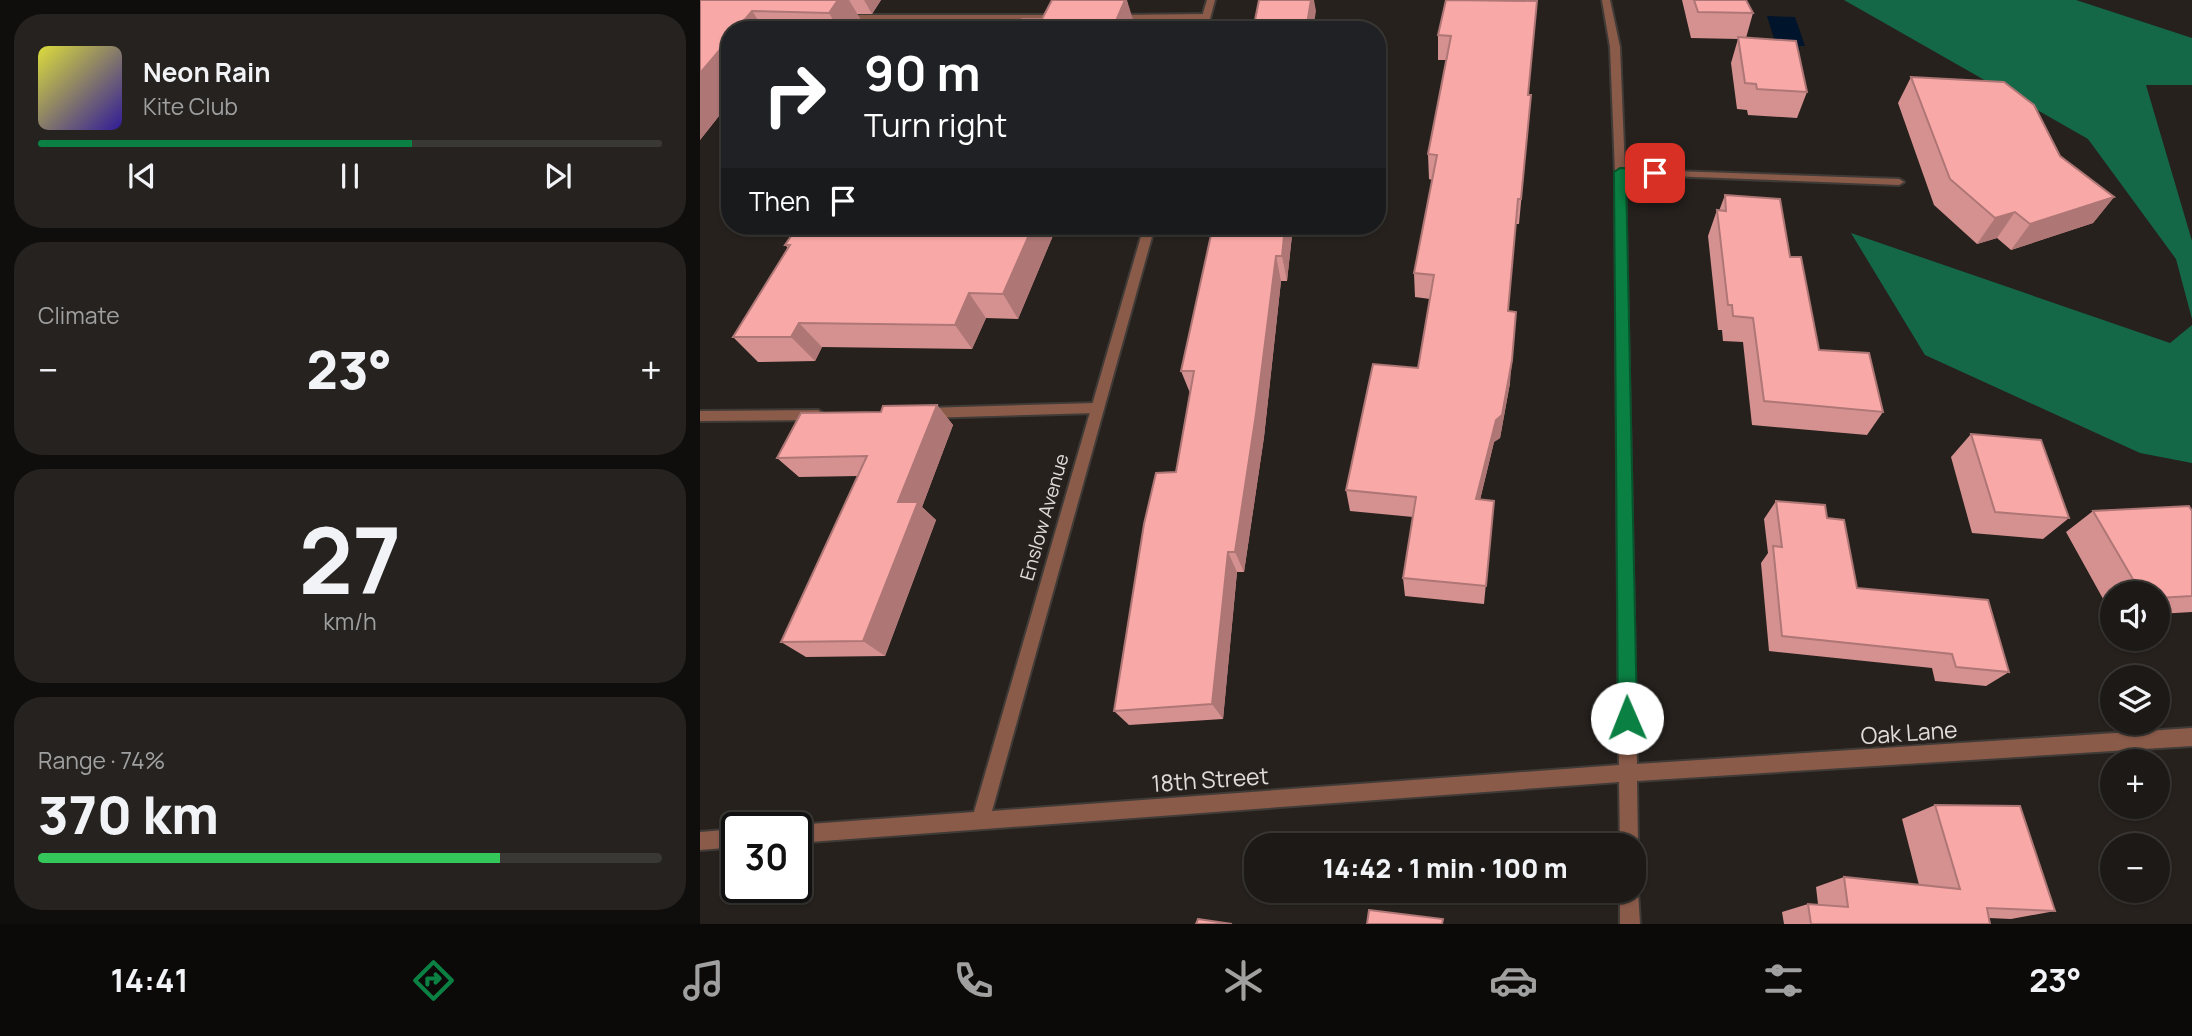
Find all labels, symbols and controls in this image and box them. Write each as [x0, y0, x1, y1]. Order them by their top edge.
text: 90 m [864, 39, 981, 106]
icon: right [749, 49, 840, 140]
text: Neon Rain [143, 54, 271, 90]
text: Kite Club [143, 90, 238, 122]
text: Turn right [864, 103, 1007, 147]
pin [1625, 143, 1685, 203]
icon: arrive [1636, 154, 1674, 192]
icon: previous [123, 157, 161, 195]
icon: pause [331, 157, 369, 195]
icon: next [539, 157, 577, 195]
icon: arrive [824, 182, 862, 220]
text: Then [749, 183, 810, 219]
text: Climate [38, 299, 120, 331]
text: 23° [307, 334, 392, 405]
text: − [38, 343, 59, 395]
text: + [640, 343, 662, 395]
street label: Enslow Avenue [1013, 451, 1075, 583]
text: 27 [299, 497, 401, 621]
map controls [2100, 581, 2170, 903]
button: sound [2100, 581, 2170, 651]
text: km/h [323, 605, 377, 637]
button: layers [2100, 665, 2170, 735]
position arrow [1590, 681, 1664, 755]
street label: Oak Lane [1860, 713, 1958, 751]
text: Range · 74% [38, 744, 165, 776]
button: + [2100, 749, 2170, 819]
street label: 18th Street [1150, 759, 1270, 799]
text: 370 km [38, 779, 219, 850]
speed limit sign: 30 [721, 812, 812, 903]
button: − [2100, 833, 2170, 903]
text: 14:42 · 1 min · 100 m [1322, 850, 1568, 886]
icon: directions [409, 956, 458, 1005]
icon: music [679, 956, 728, 1005]
icon: phone [949, 956, 998, 1005]
icon: climate [1219, 956, 1268, 1005]
icon: car [1489, 956, 1538, 1005]
icon: filters [1759, 956, 1808, 1005]
text: 14:41 [110, 958, 188, 1002]
text: 23° [2029, 958, 2081, 1002]

